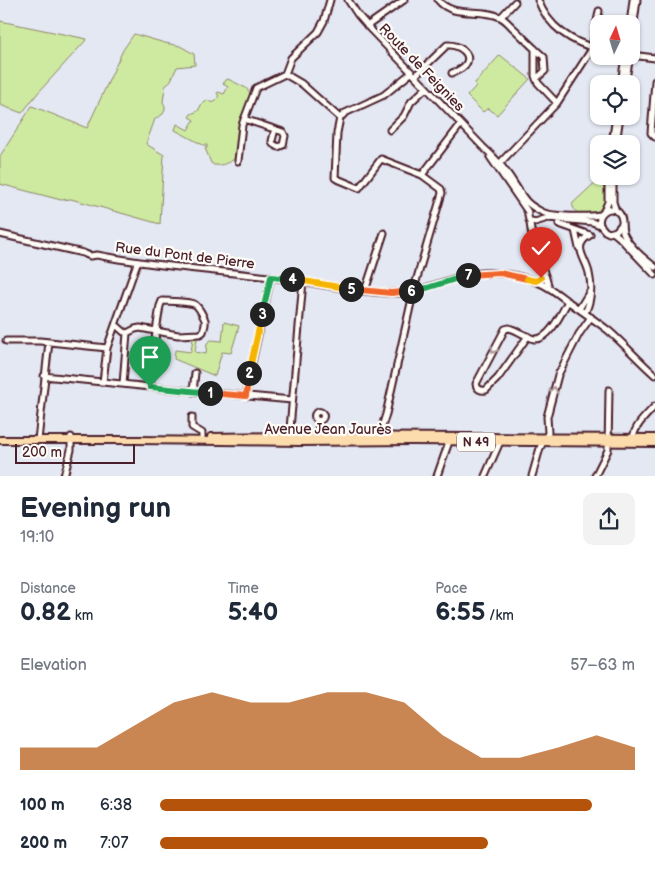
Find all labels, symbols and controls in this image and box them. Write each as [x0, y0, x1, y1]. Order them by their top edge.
north arrow [590, 15, 640, 65]
map controls [590, 15, 640, 185]
street label: Route de Feignies [375, 20, 468, 115]
button: locate [590, 75, 640, 125]
button: layers [590, 135, 640, 185]
pin [520, 227, 562, 278]
icon: check [527, 234, 555, 262]
street label: Rue du Pont de Pierre [114, 239, 256, 272]
pin: 7 [456, 262, 480, 288]
pin: 4 [280, 266, 304, 292]
text: 7 [465, 267, 472, 284]
text: 4 [288, 271, 297, 288]
pin: 5 [338, 276, 364, 302]
pin: 6 [398, 278, 424, 304]
text: 5 [347, 281, 356, 298]
text: 6 [407, 283, 416, 300]
pin: 3 [250, 302, 274, 326]
text: 3 [258, 306, 267, 323]
pin [129, 336, 171, 387]
icon: arrive [136, 343, 164, 371]
one-way arrow [490, 345, 500, 354]
pin: 2 [236, 360, 262, 386]
text: 2 [245, 365, 254, 382]
pin: 1 [198, 380, 222, 406]
text: 1 [208, 385, 213, 402]
one-way arrow [548, 386, 559, 395]
street label: Avenue Jean Jaurès [264, 421, 392, 438]
road number: N 49 [457, 432, 495, 452]
scale bar [15, 441, 135, 464]
text: 200 m [22, 444, 62, 461]
text: Evening run [20, 492, 171, 525]
button: share [583, 493, 635, 545]
text: 19:10 [20, 528, 54, 547]
text: Distance [20, 580, 76, 597]
text: Time [228, 580, 259, 597]
text: Pace [435, 580, 467, 597]
text: 0.82 [20, 597, 71, 628]
text: 5:40 [228, 597, 278, 628]
text: 6:55 [435, 597, 485, 628]
text: km [71, 607, 93, 624]
text: /km [485, 607, 514, 624]
text: Elevation [20, 656, 87, 675]
text: 57–63 m [570, 656, 635, 675]
text: 100 m [20, 796, 65, 815]
text: 6:38 [100, 796, 132, 815]
text: 200 m [20, 834, 67, 853]
text: 7:07 [100, 834, 128, 853]

